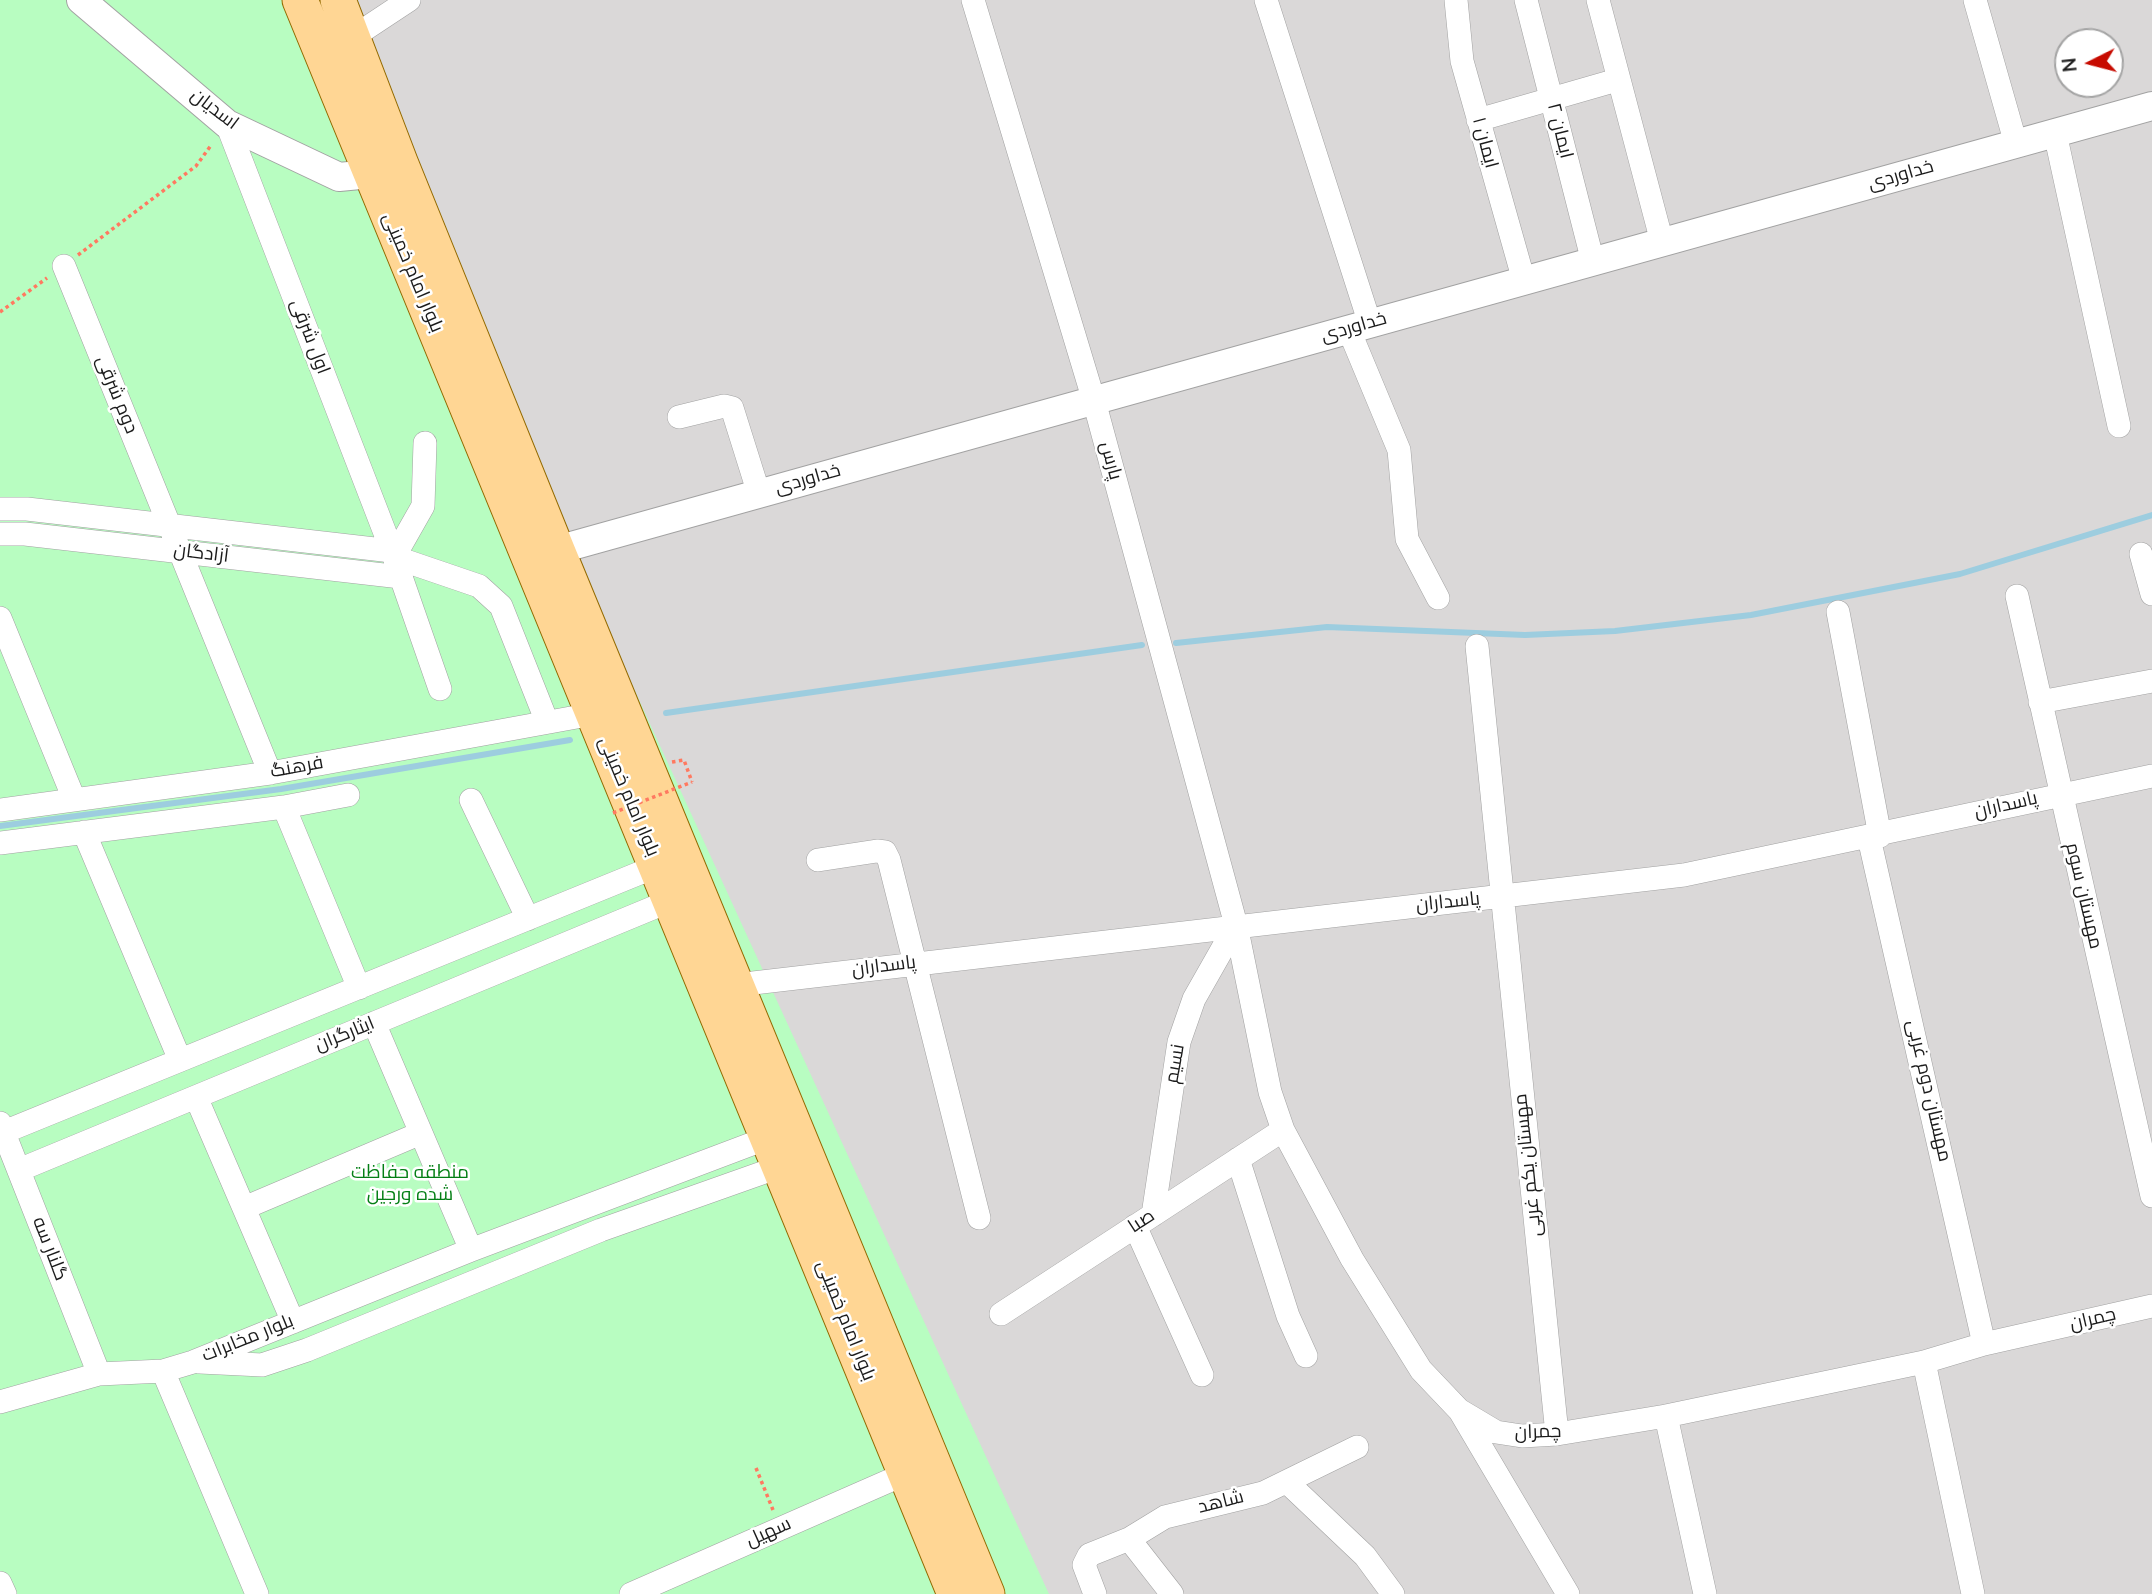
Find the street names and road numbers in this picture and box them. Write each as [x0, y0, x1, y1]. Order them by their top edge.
street label: اسدیان [185, 85, 243, 135]
street label: ایمان ۲ [1541, 101, 1577, 161]
street label: ایمان ۱ [1466, 115, 1502, 171]
street label: خداوردی [1865, 156, 1937, 196]
street label: بلوار امام خمینی [377, 210, 447, 336]
street label: اول شرقی [284, 296, 334, 378]
street label: خداوردی [1318, 308, 1390, 348]
street label: دوم شرقی [90, 353, 142, 437]
street label: پارس [1094, 439, 1126, 483]
street label: خداوردی [772, 460, 844, 500]
street label: آزادگان [172, 539, 230, 569]
street label: بلوار امام خمینی [593, 734, 663, 860]
street label: فرهنگ [269, 752, 325, 784]
street label: پاسداران [1972, 788, 2040, 824]
street label: مهستان سوم [2060, 841, 2106, 951]
street label: پاسداران [1415, 888, 1481, 918]
street label: پاسداران [851, 952, 917, 982]
street label: ایثارگران [312, 1013, 378, 1057]
street label: مهستان دوم غربی [1901, 1018, 1955, 1164]
street label: نسیم [1161, 1043, 1191, 1085]
street label: مهستان یکم غربی [1510, 1092, 1548, 1238]
street label: صبا [1125, 1205, 1159, 1239]
street label: گلنار سه [26, 1214, 72, 1284]
street label: بلوار امام خمینی [810, 1257, 880, 1385]
street label: چمران [2068, 1304, 2118, 1336]
street label: بلوار مخابرات [199, 1310, 297, 1368]
street label: چمران [1514, 1421, 1562, 1445]
street label: شاهد [1196, 1486, 1246, 1520]
street label: سهیل [743, 1513, 795, 1553]

